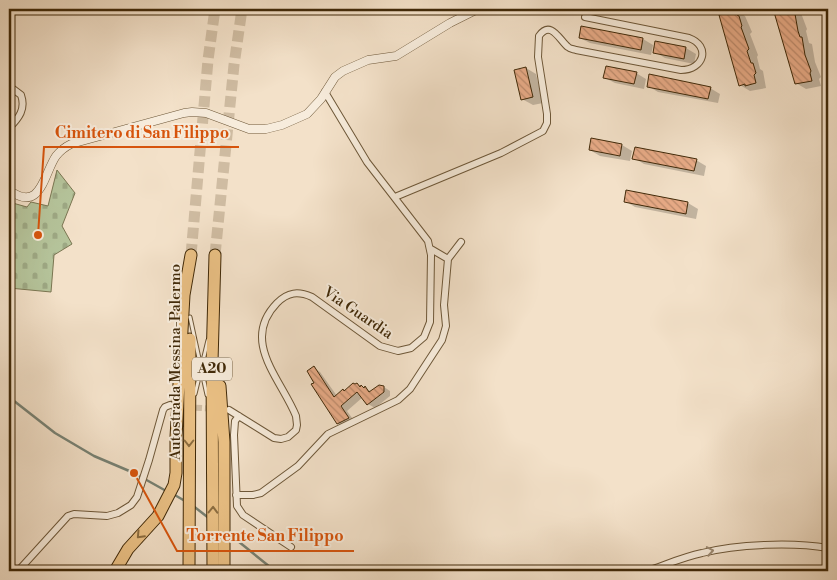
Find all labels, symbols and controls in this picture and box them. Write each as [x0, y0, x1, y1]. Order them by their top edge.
callout: Cimitero di San Filippo [44, 116, 239, 147]
text: Cimitero di San Filippo [55, 123, 229, 143]
street label: Autostrada Messina-Palermo [166, 264, 185, 461]
street label: Via Guardia [319, 282, 397, 344]
road number: A20 [192, 358, 232, 380]
one-way arrow [184, 440, 194, 448]
one-way arrow [208, 506, 218, 514]
callout: Torrente San Filippo [177, 520, 354, 551]
text: Torrente San Filippo [186, 526, 344, 546]
one-way arrow [137, 530, 146, 539]
one-way arrow [706, 547, 715, 557]

